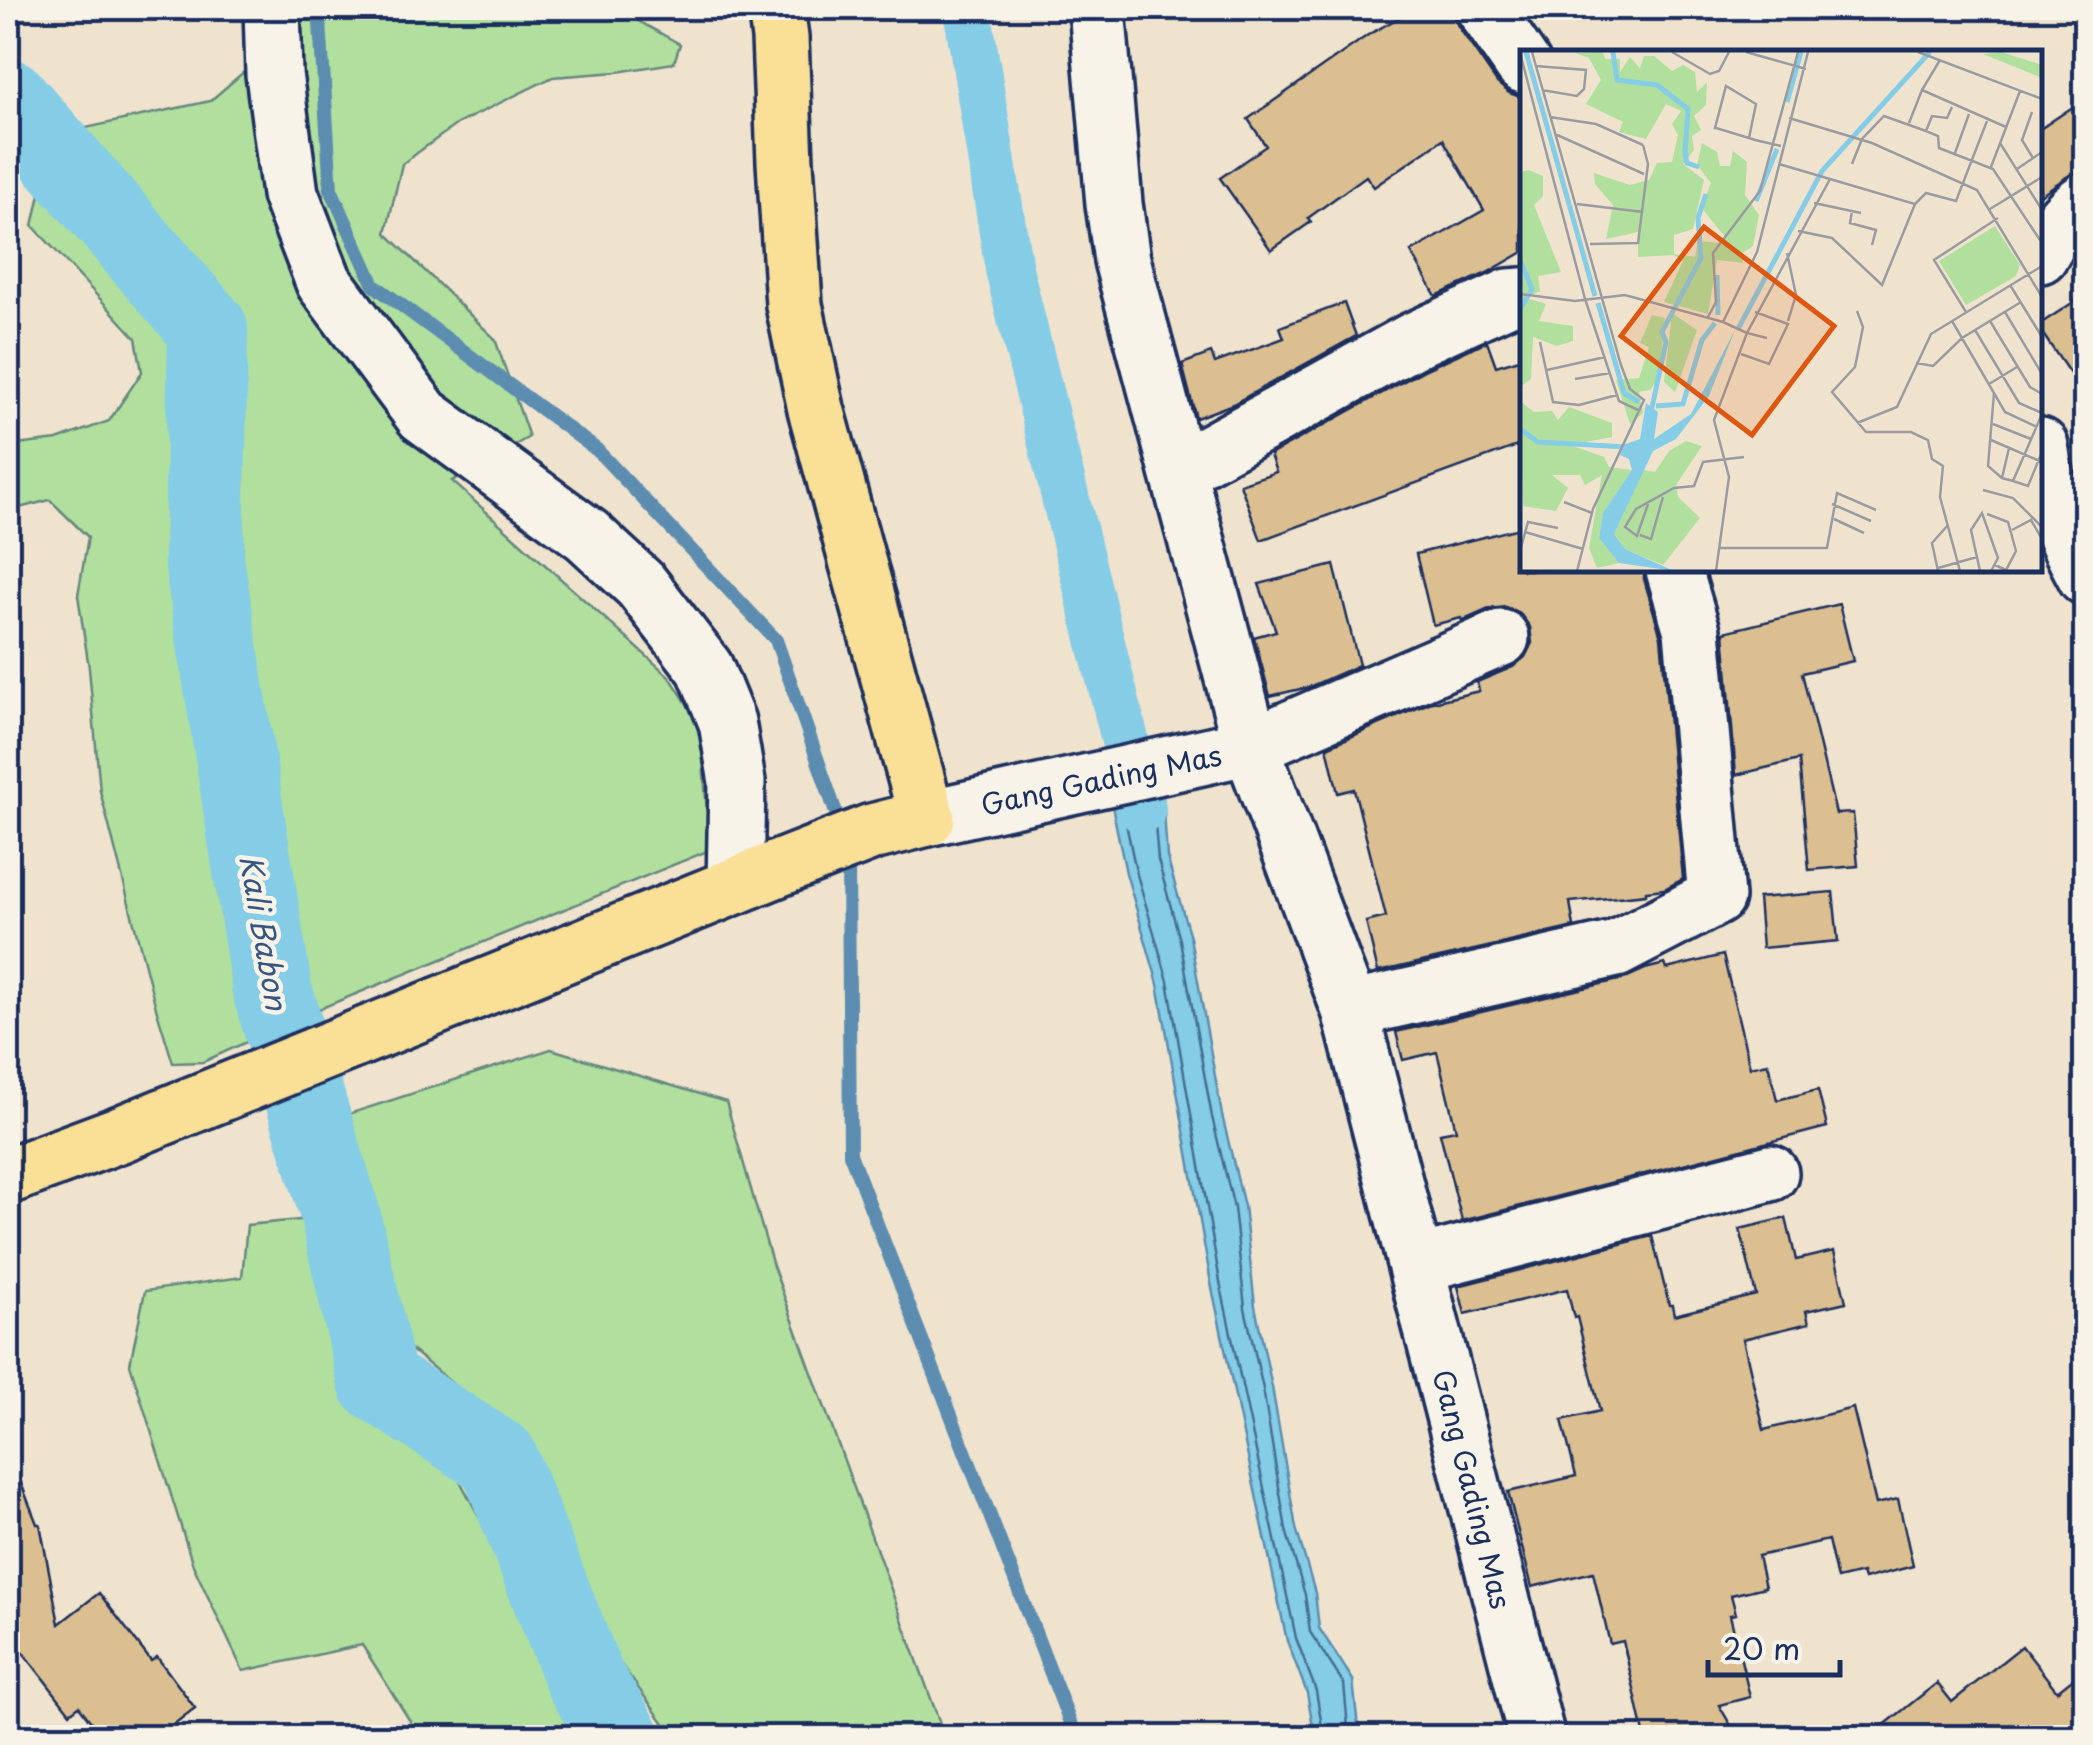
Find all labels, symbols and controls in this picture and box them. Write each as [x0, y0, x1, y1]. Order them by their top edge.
inset map [1520, 50, 2043, 572]
street label: Gang Gading Mas [977, 732, 1225, 826]
water label: Kali Babon [229, 851, 301, 1014]
street label: Gang Gading Mas [1422, 1365, 1524, 1613]
scale bar [1708, 1615, 1840, 1677]
text: 20 m [1723, 1625, 1800, 1670]

